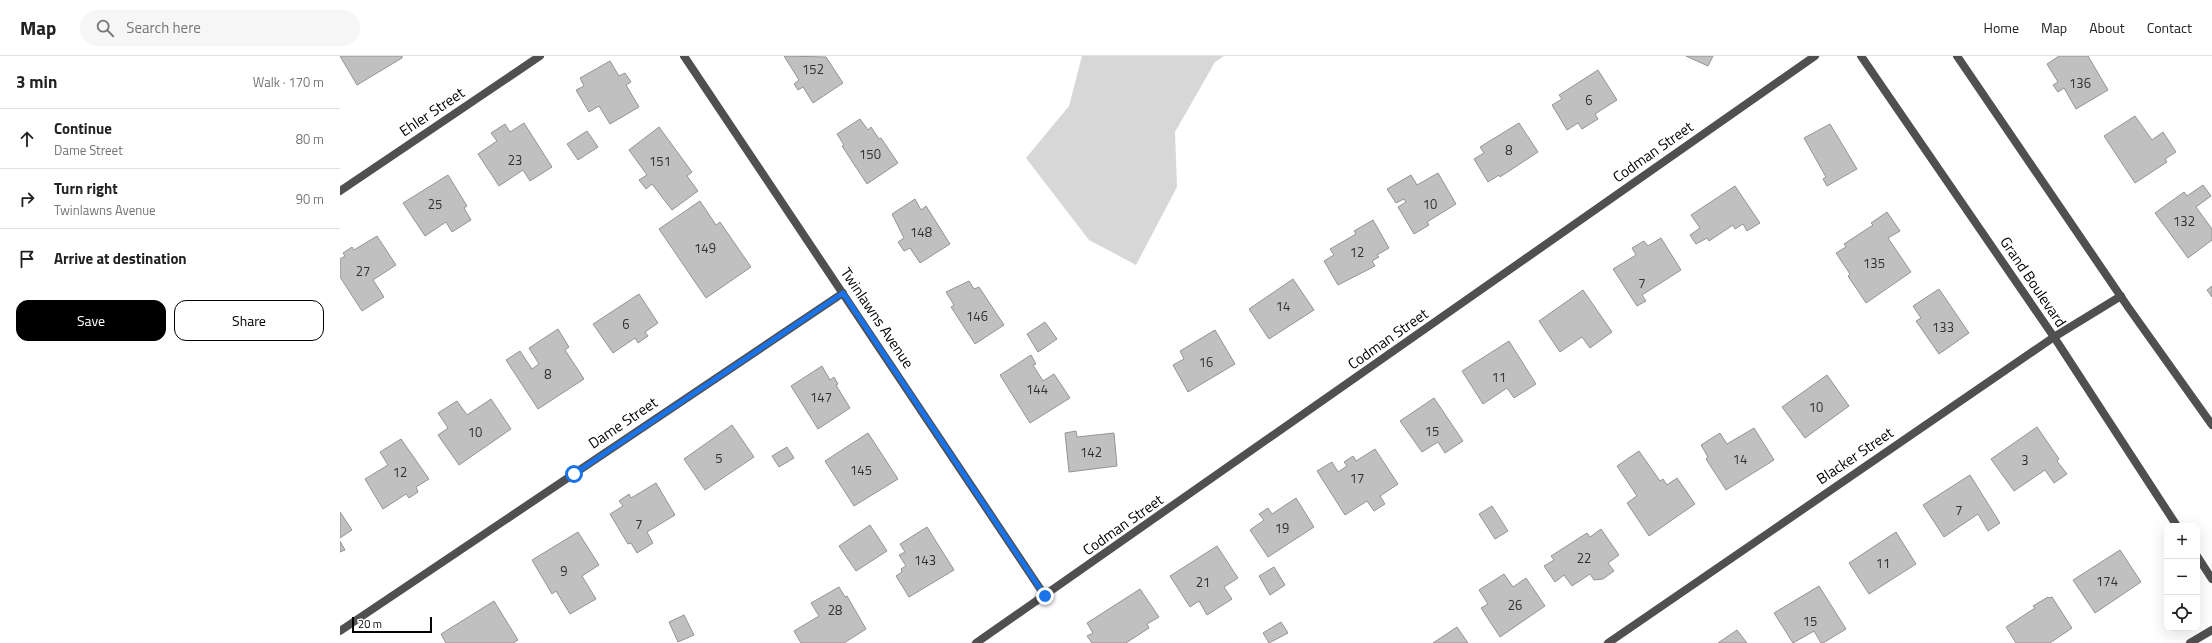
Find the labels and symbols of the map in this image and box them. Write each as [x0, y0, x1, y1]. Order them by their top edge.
house number: 152 [802, 59, 824, 79]
house number: 136 [2069, 73, 2091, 93]
street label: Ehler Street [394, 81, 470, 142]
house number: 6 [1585, 90, 1593, 110]
street label: Codman Street [1608, 115, 1698, 188]
house number: 8 [1505, 140, 1513, 160]
house number: 150 [859, 144, 881, 164]
house number: 23 [508, 150, 522, 170]
house number: 151 [649, 151, 671, 171]
house number: 25 [428, 194, 442, 214]
house number: 10 [1423, 194, 1437, 214]
house number: 132 [2173, 211, 2195, 231]
house number: 148 [910, 222, 932, 242]
street label: Grand Boulevard [1995, 232, 2072, 332]
house number: 149 [694, 238, 716, 258]
house number: 12 [1350, 242, 1364, 262]
house number: 135 [1863, 253, 1885, 273]
house number: 27 [356, 261, 370, 281]
street label: Twinlawns Avenue [835, 263, 920, 373]
house number: 7 [1638, 273, 1646, 293]
house number: 14 [1276, 296, 1290, 316]
street label: Codman Street [1343, 302, 1433, 375]
house number: 146 [966, 306, 988, 326]
house number: 6 [622, 314, 630, 334]
house number: 133 [1932, 317, 1954, 337]
house number: 16 [1199, 352, 1213, 372]
house number: 8 [544, 364, 552, 384]
house number: 11 [1492, 367, 1506, 387]
house number: 144 [1026, 379, 1048, 399]
house number: 147 [810, 387, 832, 407]
street label: Dame Street [583, 390, 663, 454]
house number: 10 [1809, 397, 1823, 417]
house number: 15 [1425, 421, 1439, 441]
street label: Blacker Street [1812, 421, 1898, 490]
house number: 10 [468, 422, 482, 442]
house number: 142 [1080, 442, 1102, 462]
house number: 5 [715, 448, 723, 468]
house number: 14 [1733, 449, 1747, 469]
house number: 3 [2021, 450, 2029, 470]
house number: 145 [850, 460, 872, 480]
house number: 12 [393, 462, 407, 482]
route start [565, 465, 583, 483]
house number: 17 [1350, 468, 1364, 488]
street label: Codman Street [1078, 488, 1168, 561]
house number: 7 [1955, 500, 1963, 520]
house number: 7 [635, 514, 643, 534]
house number: 19 [1275, 518, 1289, 538]
house number: 22 [1577, 548, 1591, 568]
house number: 143 [914, 550, 936, 570]
house number: 11 [1876, 553, 1890, 573]
house number: 9 [560, 561, 568, 581]
house number: 174 [2096, 571, 2118, 591]
house number: 21 [1196, 572, 1210, 592]
route end [1036, 587, 1054, 605]
house number: 26 [1508, 595, 1522, 615]
house number: 28 [828, 600, 842, 620]
house number: 15 [1803, 611, 1817, 631]
scale bar [352, 615, 432, 634]

